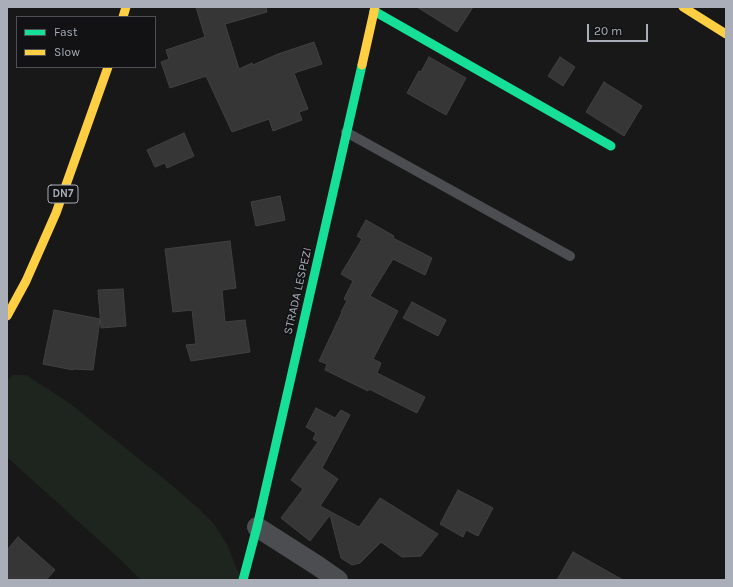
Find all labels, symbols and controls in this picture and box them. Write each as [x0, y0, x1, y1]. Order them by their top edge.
legend [16, 16, 156, 68]
scale bar [589, 16, 650, 42]
text: 20 m [594, 24, 622, 38]
text: Fast [54, 25, 77, 39]
text: Slow [54, 45, 80, 59]
road number: DN7 [48, 185, 78, 203]
street label: STRADA LESPEZI [281, 246, 315, 336]

